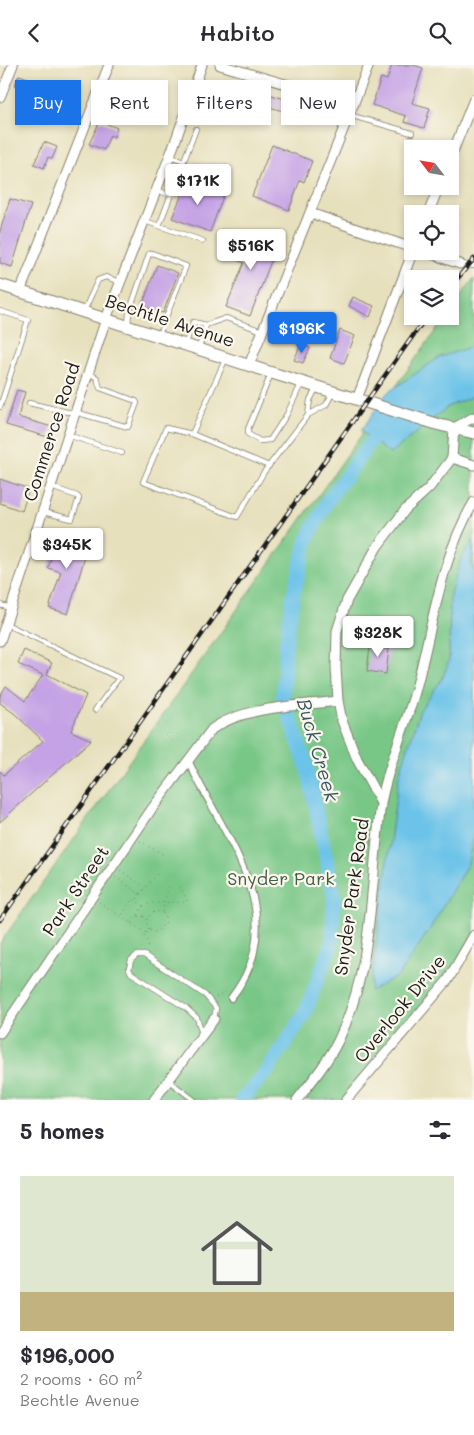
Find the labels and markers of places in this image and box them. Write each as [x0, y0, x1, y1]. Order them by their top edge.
pin: $171K [163, 163, 233, 206]
pin: $516K [216, 229, 286, 271]
pin: $196K [267, 311, 337, 354]
pin: $345K [32, 527, 102, 570]
pin: $328K [343, 615, 413, 658]

